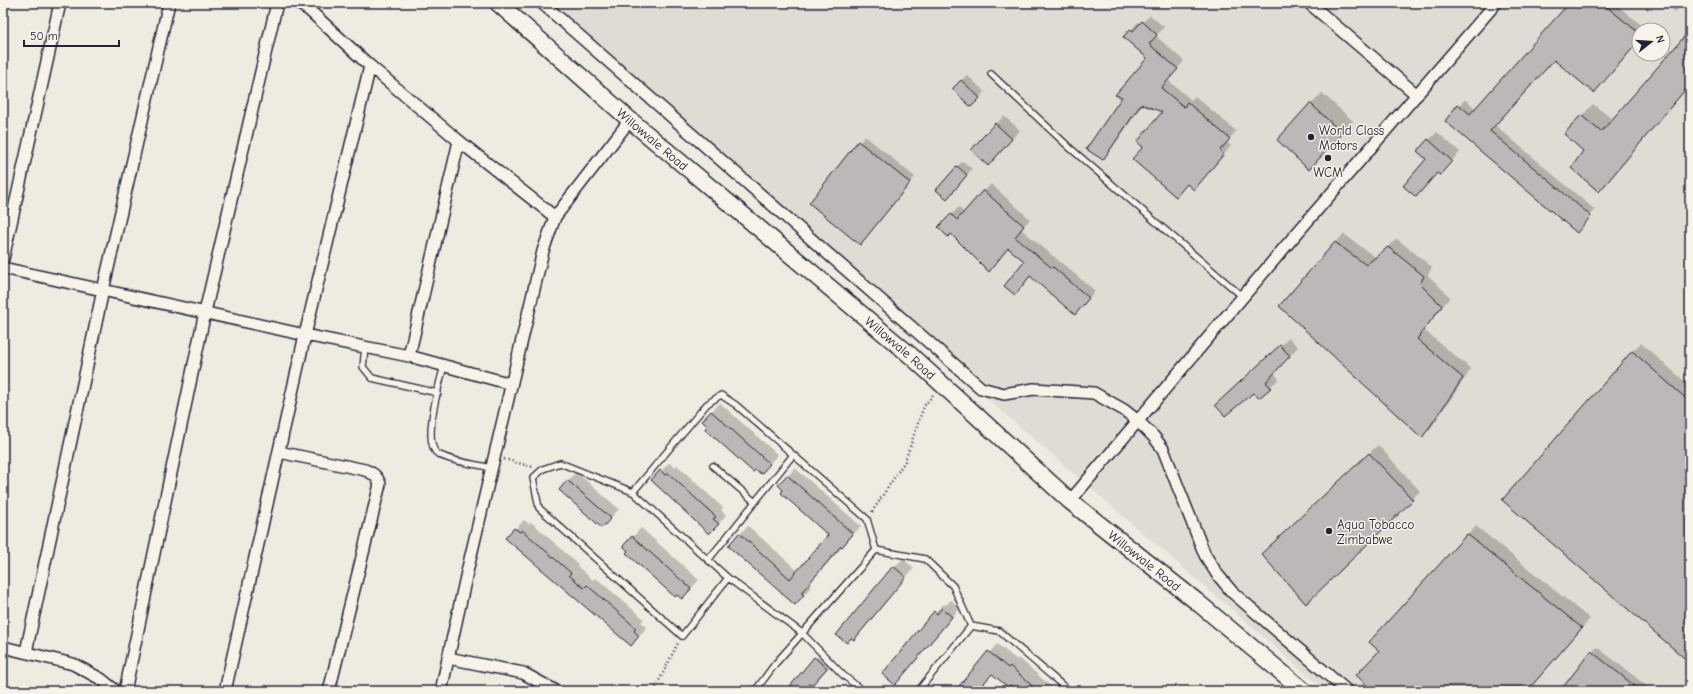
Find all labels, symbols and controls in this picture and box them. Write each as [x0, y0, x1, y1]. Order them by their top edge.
scale bar [24, 22, 119, 48]
north arrow [1631, 22, 1671, 62]
text: 50 m [30, 29, 58, 43]
text: N [1653, 34, 1667, 45]
street label: Willowvale Road [614, 105, 691, 174]
place label: World Class Motors [1319, 123, 1384, 153]
marker: World Class Motors [1306, 132, 1316, 142]
marker: WCM [1323, 153, 1333, 163]
place label: WCM [1313, 165, 1343, 180]
street label: Willowvale Road [862, 314, 938, 383]
place label: Aqua Tobacco Zimbabwe [1337, 517, 1415, 547]
marker: Aqua Tobacco Zimbabwe [1324, 526, 1334, 536]
street label: Willowvale Road [1105, 527, 1184, 594]

